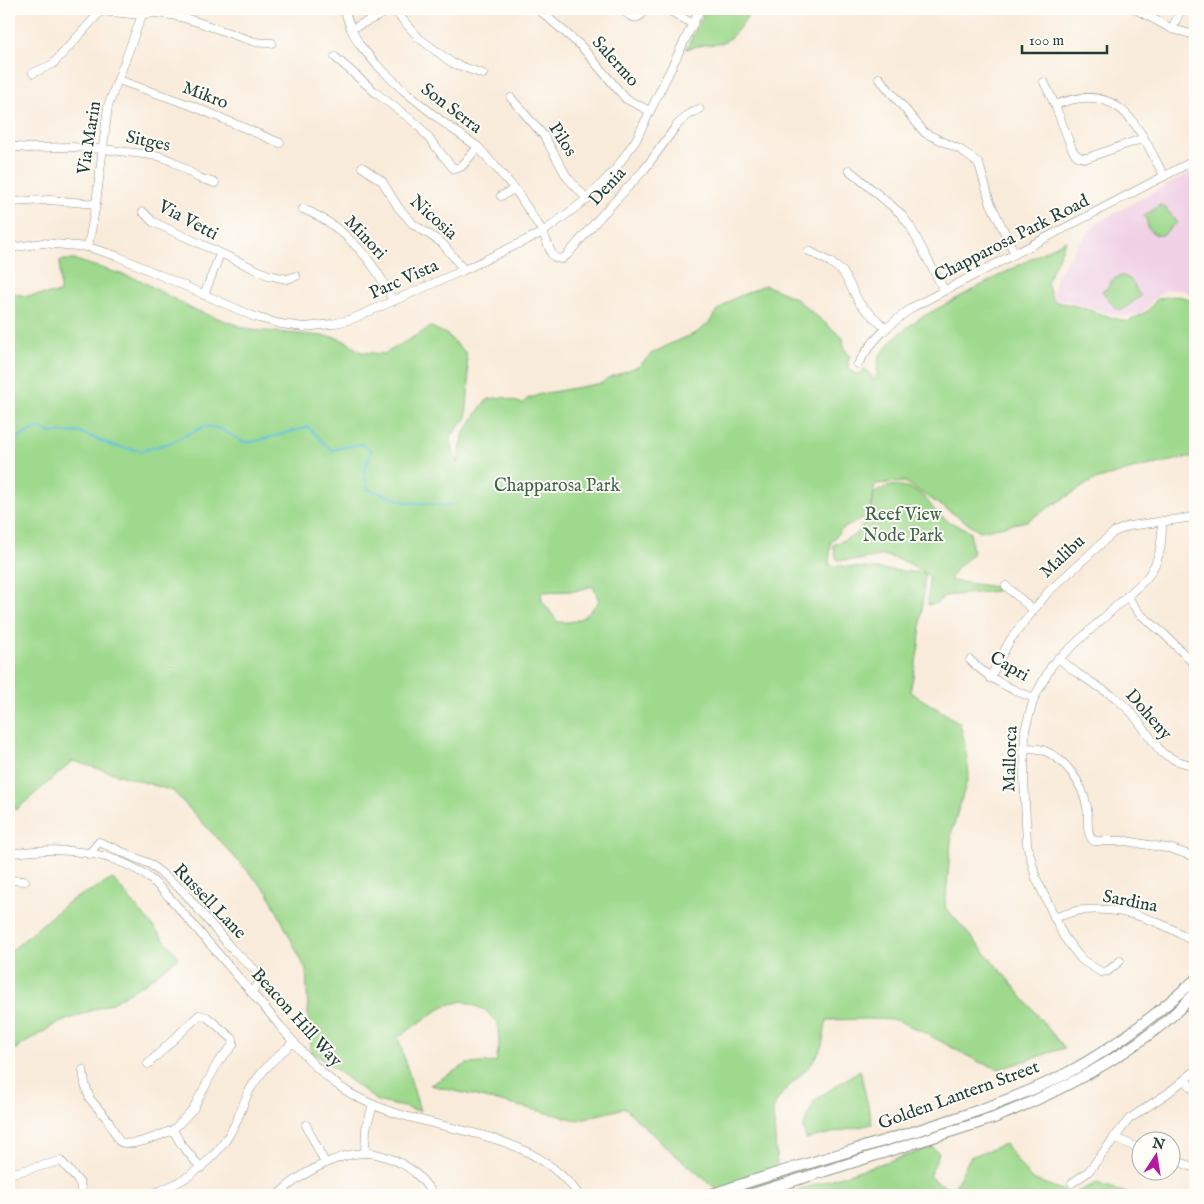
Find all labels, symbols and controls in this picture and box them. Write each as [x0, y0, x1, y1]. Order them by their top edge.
scale bar [1022, 22, 1106, 54]
text: 100 m [1029, 31, 1065, 50]
street label: Salermo [586, 32, 644, 92]
street label: Mikro [179, 77, 232, 115]
street label: Son Serra [416, 78, 486, 140]
street label: Via Marin [73, 99, 107, 177]
street label: Pilos [543, 119, 581, 161]
street label: Sitges [124, 126, 172, 158]
street label: Denia [584, 163, 632, 211]
street label: Chapparosa Park Road [931, 190, 1094, 288]
street label: Nicosia [404, 191, 462, 246]
street label: Via Vetti [153, 195, 222, 246]
street label: Minori [339, 211, 391, 265]
street label: Parc Vista [366, 255, 442, 305]
park label: Chapparosa Park [494, 475, 620, 498]
park label: Reef View Node Park [863, 504, 944, 548]
street label: Malibu [1036, 530, 1090, 584]
street label: Capri [985, 647, 1033, 687]
street label: Doheny [1120, 685, 1177, 745]
street label: Mallorca [998, 725, 1024, 792]
street label: Russell Lane [167, 859, 251, 945]
street label: Sardina [1101, 885, 1160, 919]
street label: Beacon Hill Way [245, 964, 347, 1072]
street label: Golden Lantern Street [875, 1056, 1043, 1136]
north arrow [1132, 1132, 1182, 1182]
text: N [1150, 1134, 1166, 1154]

